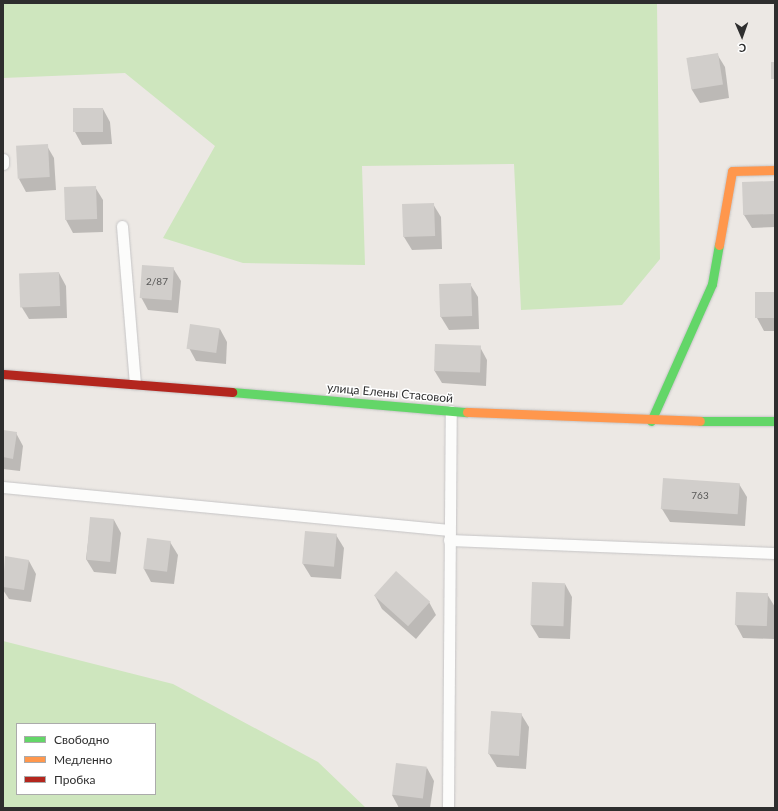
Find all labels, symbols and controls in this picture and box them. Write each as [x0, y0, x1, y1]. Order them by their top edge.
north arrow [722, 16, 762, 56]
text: С [739, 42, 746, 55]
house number: 2/87 [146, 276, 168, 288]
street label: улица Елены Стасовой [326, 380, 454, 406]
house number: 763 [691, 490, 709, 502]
legend [16, 723, 156, 795]
text: Свободно [54, 732, 109, 747]
text: Медленно [54, 752, 112, 767]
text: Пробка [54, 772, 95, 787]

